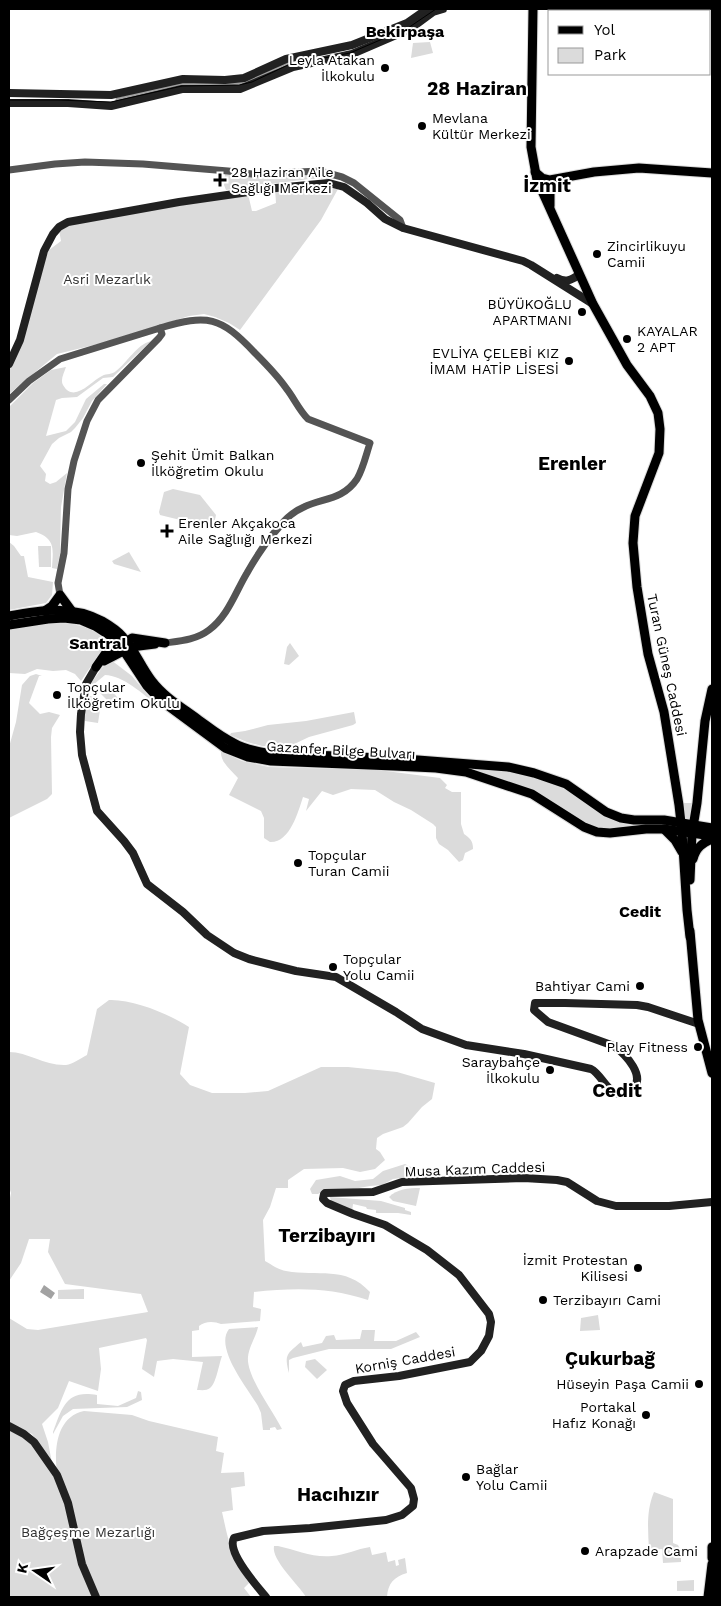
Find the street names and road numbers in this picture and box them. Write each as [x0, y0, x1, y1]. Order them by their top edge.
street label: Turan Güneş Caddesi [644, 592, 690, 738]
street label: Gazanfer Bilge Bulvarı [266, 738, 416, 762]
street label: Musa Kazım Caddesi [404, 1159, 546, 1179]
street label: Korniş Caddesi [354, 1343, 456, 1377]

